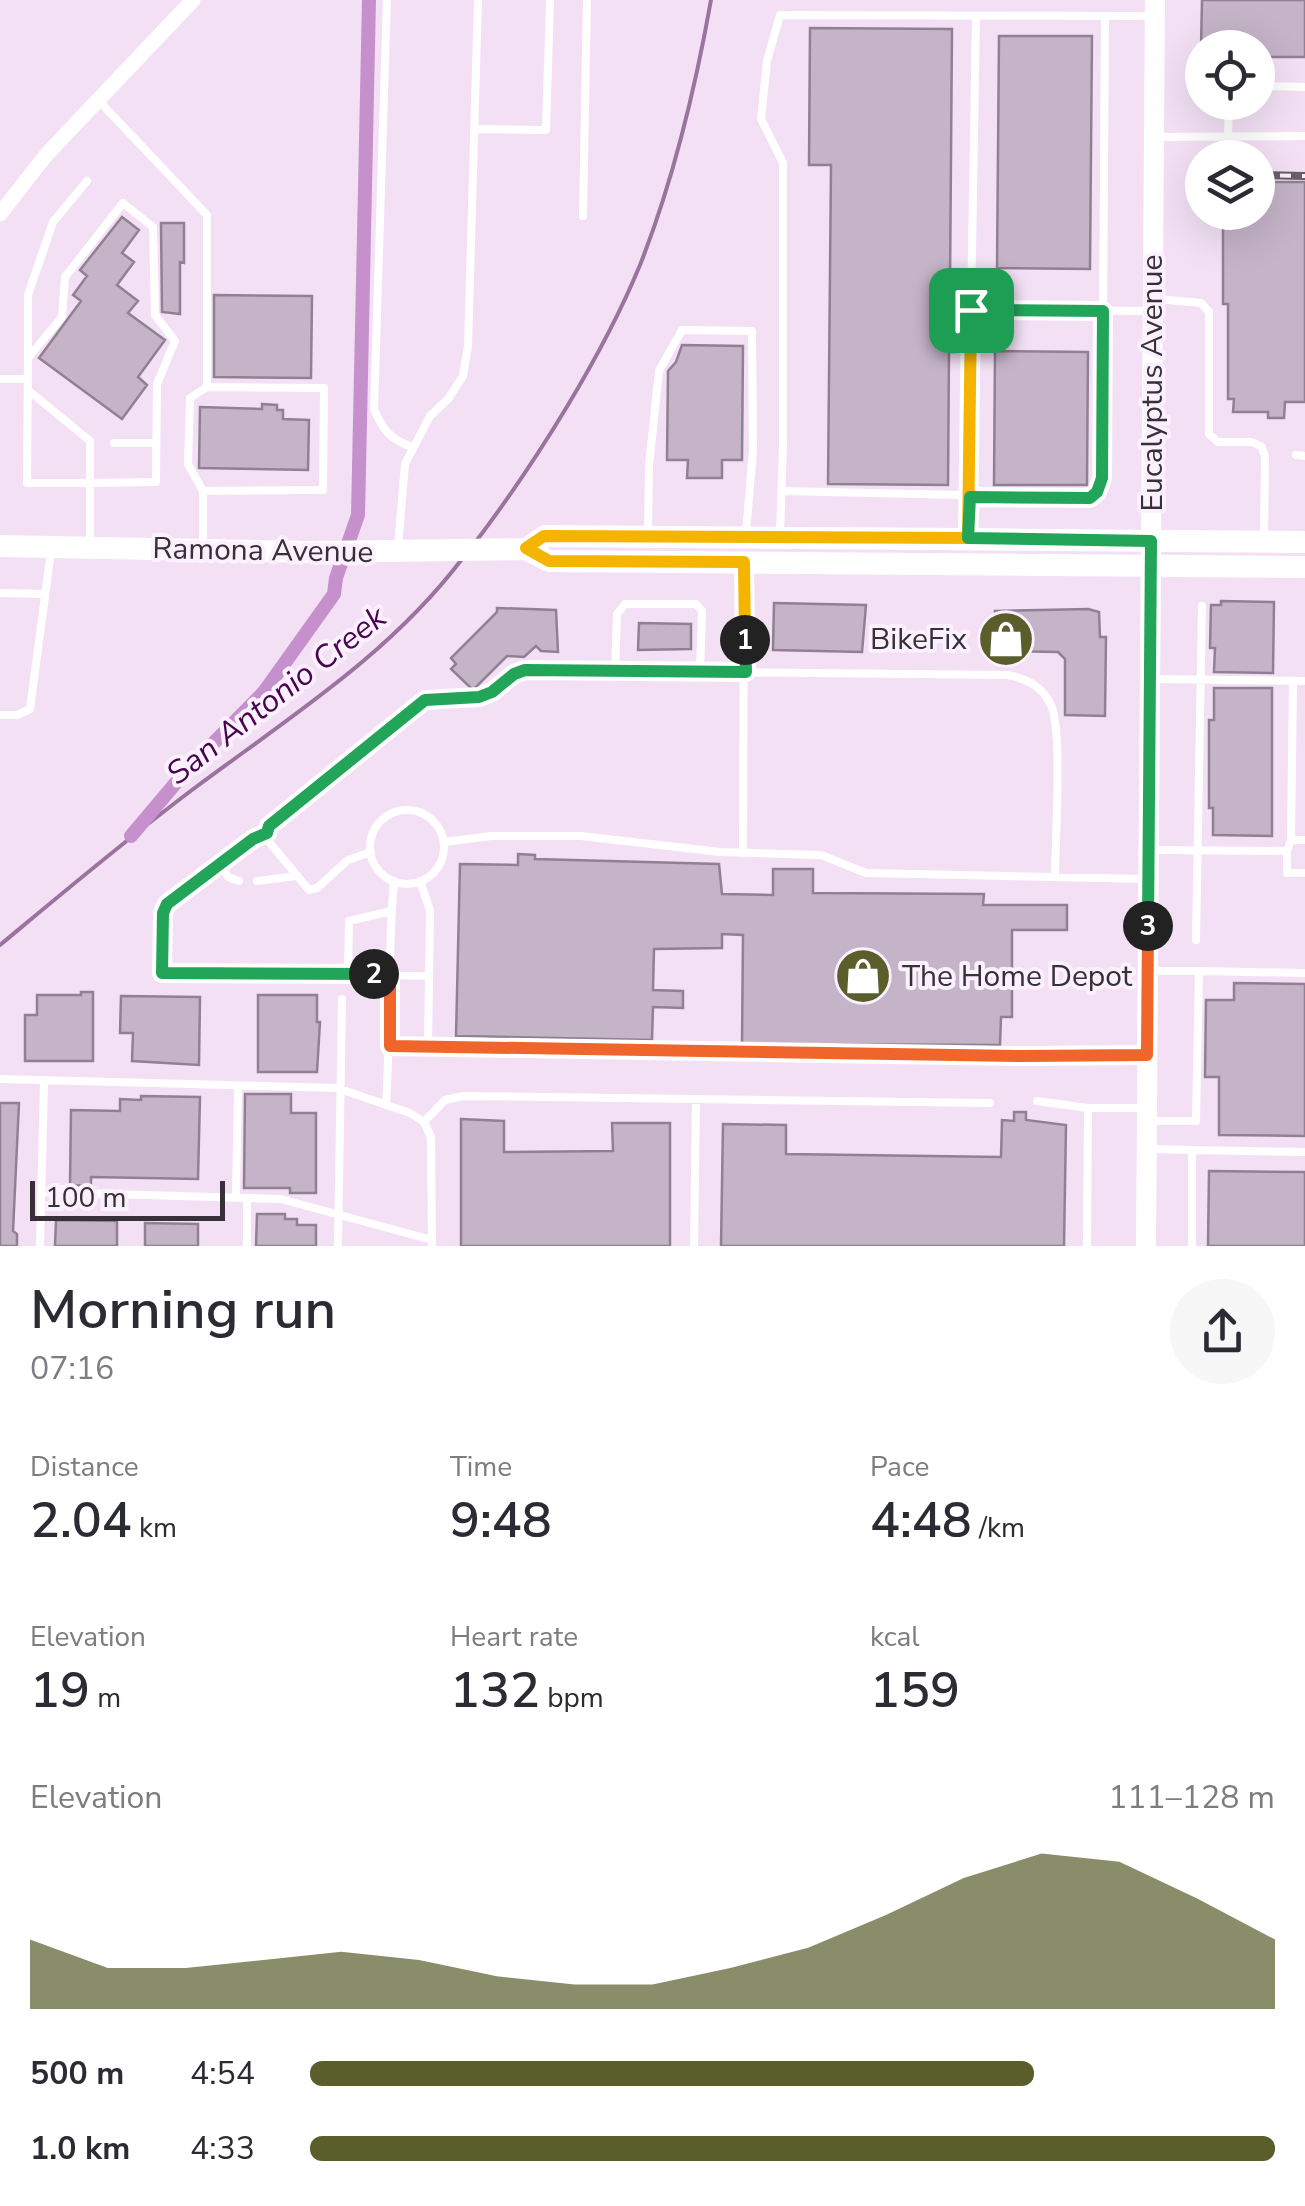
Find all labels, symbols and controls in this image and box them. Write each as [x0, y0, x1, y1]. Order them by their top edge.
map controls [1185, 30, 1275, 230]
button: locate [1185, 30, 1275, 120]
button: layers [1185, 140, 1275, 230]
street label: Eucalyptus Avenue [1132, 255, 1173, 511]
pin [929, 268, 1014, 353]
icon: arrive [944, 283, 999, 338]
street label: Ramona Avenue [152, 528, 374, 573]
water label: San Antonio Creek [158, 595, 396, 795]
shop icon: BikeFix [976, 609, 1036, 669]
pin: 1 [720, 615, 770, 665]
place label: BikeFix [870, 619, 967, 660]
text: 1 [737, 621, 753, 659]
pin: 3 [1123, 901, 1173, 951]
text: 3 [1140, 907, 1156, 945]
shop icon: The Home Depot [833, 946, 893, 1006]
pin: 2 [349, 949, 399, 999]
text: 2 [366, 955, 382, 993]
place label: The Home Depot [902, 956, 1133, 997]
scale bar [30, 1176, 225, 1220]
text: 100 m [45, 1179, 127, 1217]
text: Morning run [30, 1272, 336, 1347]
button: share [1170, 1279, 1275, 1384]
text: 07:16 [30, 1347, 114, 1390]
text: Distance [30, 1448, 139, 1486]
text: Time [450, 1448, 512, 1486]
text: Pace [870, 1448, 929, 1486]
text: 2.04 [30, 1486, 132, 1555]
text: 9:48 [450, 1486, 552, 1555]
text: 4:48 [870, 1486, 972, 1555]
text: km [132, 1509, 177, 1547]
text: /km [972, 1509, 1025, 1547]
text: Elevation [30, 1618, 146, 1656]
text: Heart rate [450, 1618, 578, 1656]
text: kcal [870, 1618, 920, 1656]
text: 19 [30, 1656, 90, 1725]
text: 132 [450, 1656, 540, 1725]
text: 159 [870, 1656, 960, 1725]
text: m [90, 1679, 121, 1717]
text: bpm [540, 1679, 604, 1717]
text: Elevation [30, 1776, 163, 1819]
text: 111–128 m [1108, 1776, 1275, 1819]
text: 500 m [30, 2052, 124, 2095]
text: 4:54 [190, 2052, 255, 2095]
text: 1.0 km [30, 2127, 130, 2170]
text: 4:33 [190, 2127, 255, 2170]

